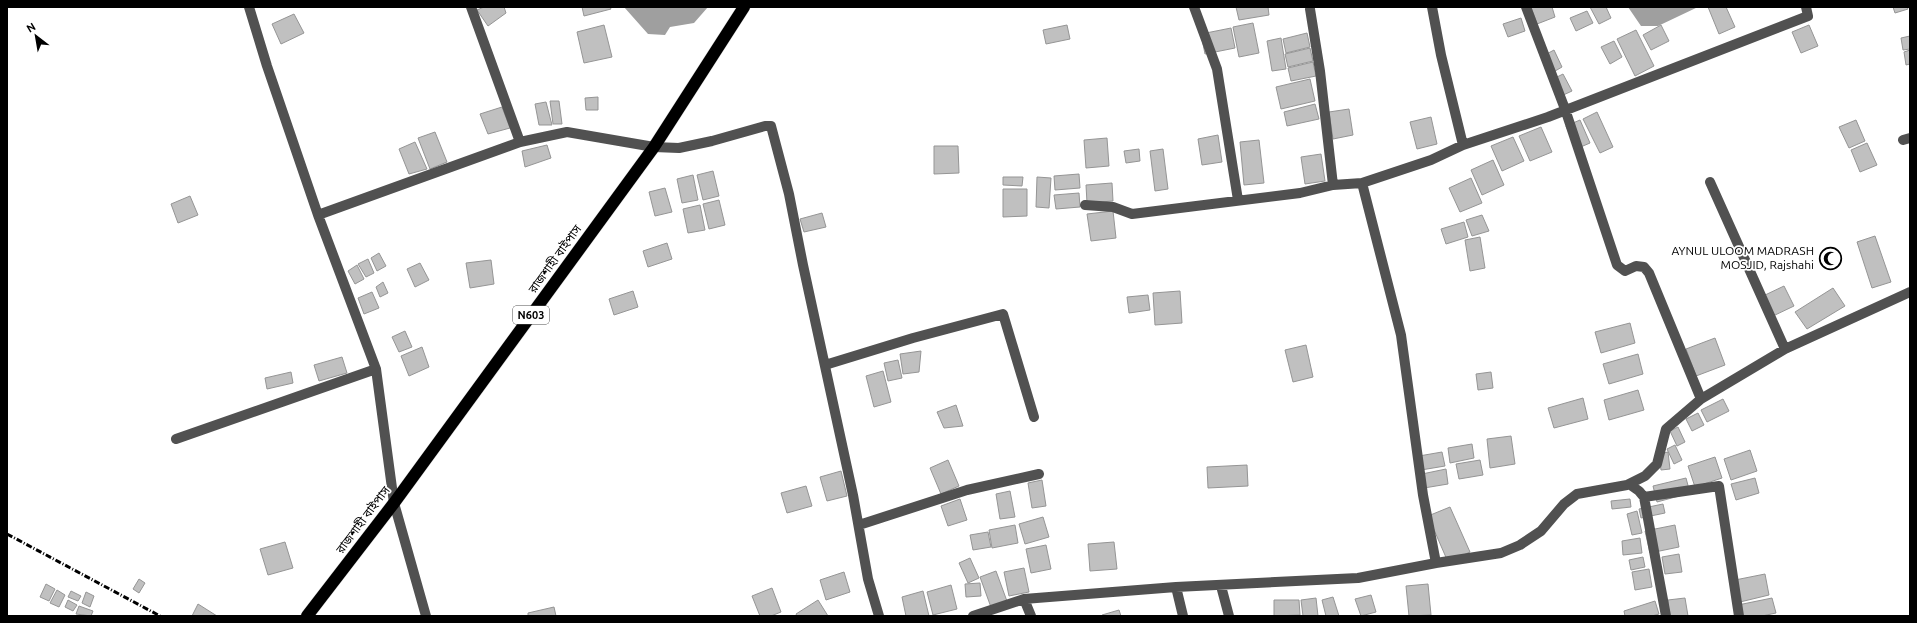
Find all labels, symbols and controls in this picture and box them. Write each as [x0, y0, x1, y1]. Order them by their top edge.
north arrow [16, 16, 56, 56]
text: N [24, 20, 37, 35]
street label: রাজশাহী বাইপাস [524, 221, 584, 296]
place label: AYNUL ULOOM MADRASH MOSJID, Rajshahi [1672, 244, 1814, 271]
mosque icon: AYNUL ULOOM MADRASH MOSJID, Rajshahi [1817, 245, 1843, 271]
road number: N603 [513, 306, 549, 324]
street label: রাজশাহী বাইপাস [332, 483, 392, 557]

